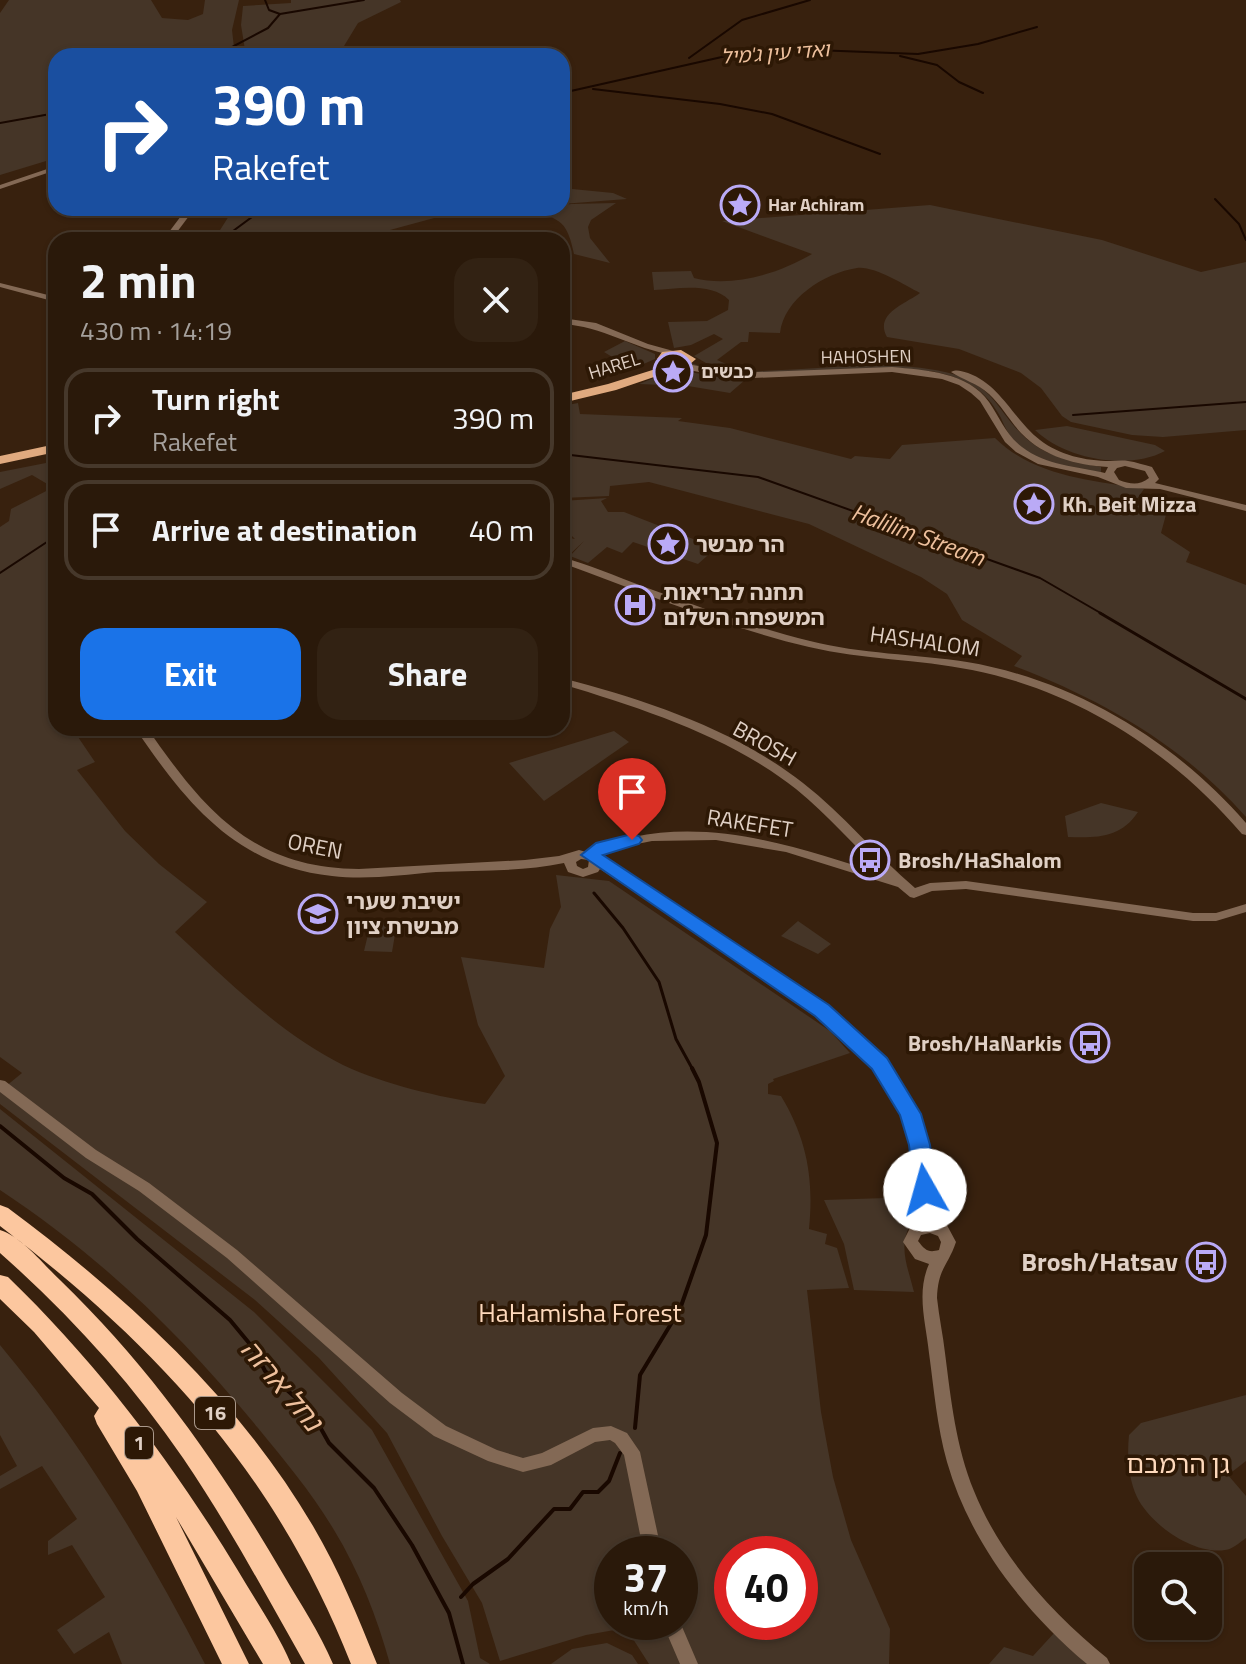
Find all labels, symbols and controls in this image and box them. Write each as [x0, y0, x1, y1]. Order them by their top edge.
water label: ואדי עין ג'מיל [720, 33, 832, 72]
text: 390 m [212, 62, 365, 147]
icon: right [80, 80, 184, 184]
text: Rakefet [212, 139, 329, 194]
place icon: Har Achiram [719, 184, 761, 226]
place label: Har Achiram [768, 191, 864, 218]
text: 2 min [80, 244, 197, 317]
button: close [454, 258, 538, 342]
text: 430 m · 14:19 [80, 311, 232, 350]
street label: HAHOSHEN [820, 342, 912, 371]
street label: HAREL [585, 345, 643, 386]
place icon: כבשים [652, 351, 694, 393]
place label: כבשים [701, 358, 753, 385]
text: Turn right [152, 376, 280, 422]
text: 390 m [452, 395, 534, 441]
icon: right [84, 396, 128, 440]
text: Rakefet [152, 422, 237, 461]
place icon: Kh. Beit Mizza [1013, 483, 1055, 525]
place label: Kh. Beit Mizza [1062, 487, 1197, 521]
water label: Halilim Stream [847, 493, 991, 575]
text: Arrive at destination [152, 507, 417, 553]
text: 40 m [469, 507, 534, 553]
icon: arrive [84, 508, 128, 552]
place icon: הר מבשר [647, 523, 689, 565]
place label: הר מבשר [696, 527, 785, 561]
place label: תחנה לבריאות המשפחה השלום [663, 575, 825, 634]
hospital icon: תחנה לבריאות המשפחה השלום [614, 584, 656, 626]
street label: HASHALOM [868, 616, 982, 666]
button: Exit [80, 628, 301, 720]
button: Share [317, 628, 538, 720]
street label: BROSH [727, 712, 803, 774]
pin [598, 758, 666, 840]
icon: arrive [610, 770, 654, 814]
street label: RAKEFET [705, 799, 796, 847]
street label: OREN [285, 824, 345, 868]
bus stop icon: Brosh/HaShalom [849, 839, 891, 881]
place label: Brosh/HaShalom [898, 843, 1062, 877]
place label: ישיבת שערי מבשרת ציון [346, 884, 461, 943]
school or university icon: ישיבת שערי מבשרת ציון [297, 893, 339, 935]
bus stop icon: Brosh/HaNarkis [1069, 1022, 1111, 1064]
place label: Brosh/HaNarkis [908, 1026, 1062, 1060]
position arrow [883, 1148, 967, 1232]
bus stop icon: Brosh/Hatsav [1185, 1241, 1227, 1283]
place label: Brosh/Hatsav [1021, 1242, 1178, 1281]
park label: HaHamisha Forest [478, 1293, 682, 1332]
water label: נחל ארזה [231, 1329, 335, 1442]
road number: 16 [195, 1397, 235, 1429]
road number: 1 [125, 1427, 153, 1459]
park label: גן הרמבם [1126, 1444, 1230, 1483]
speed limit sign: 40 [714, 1536, 818, 1640]
text: 37 [624, 1547, 668, 1608]
map controls [1134, 1552, 1222, 1640]
button: search [1134, 1552, 1222, 1640]
text: km/h [623, 1592, 669, 1623]

